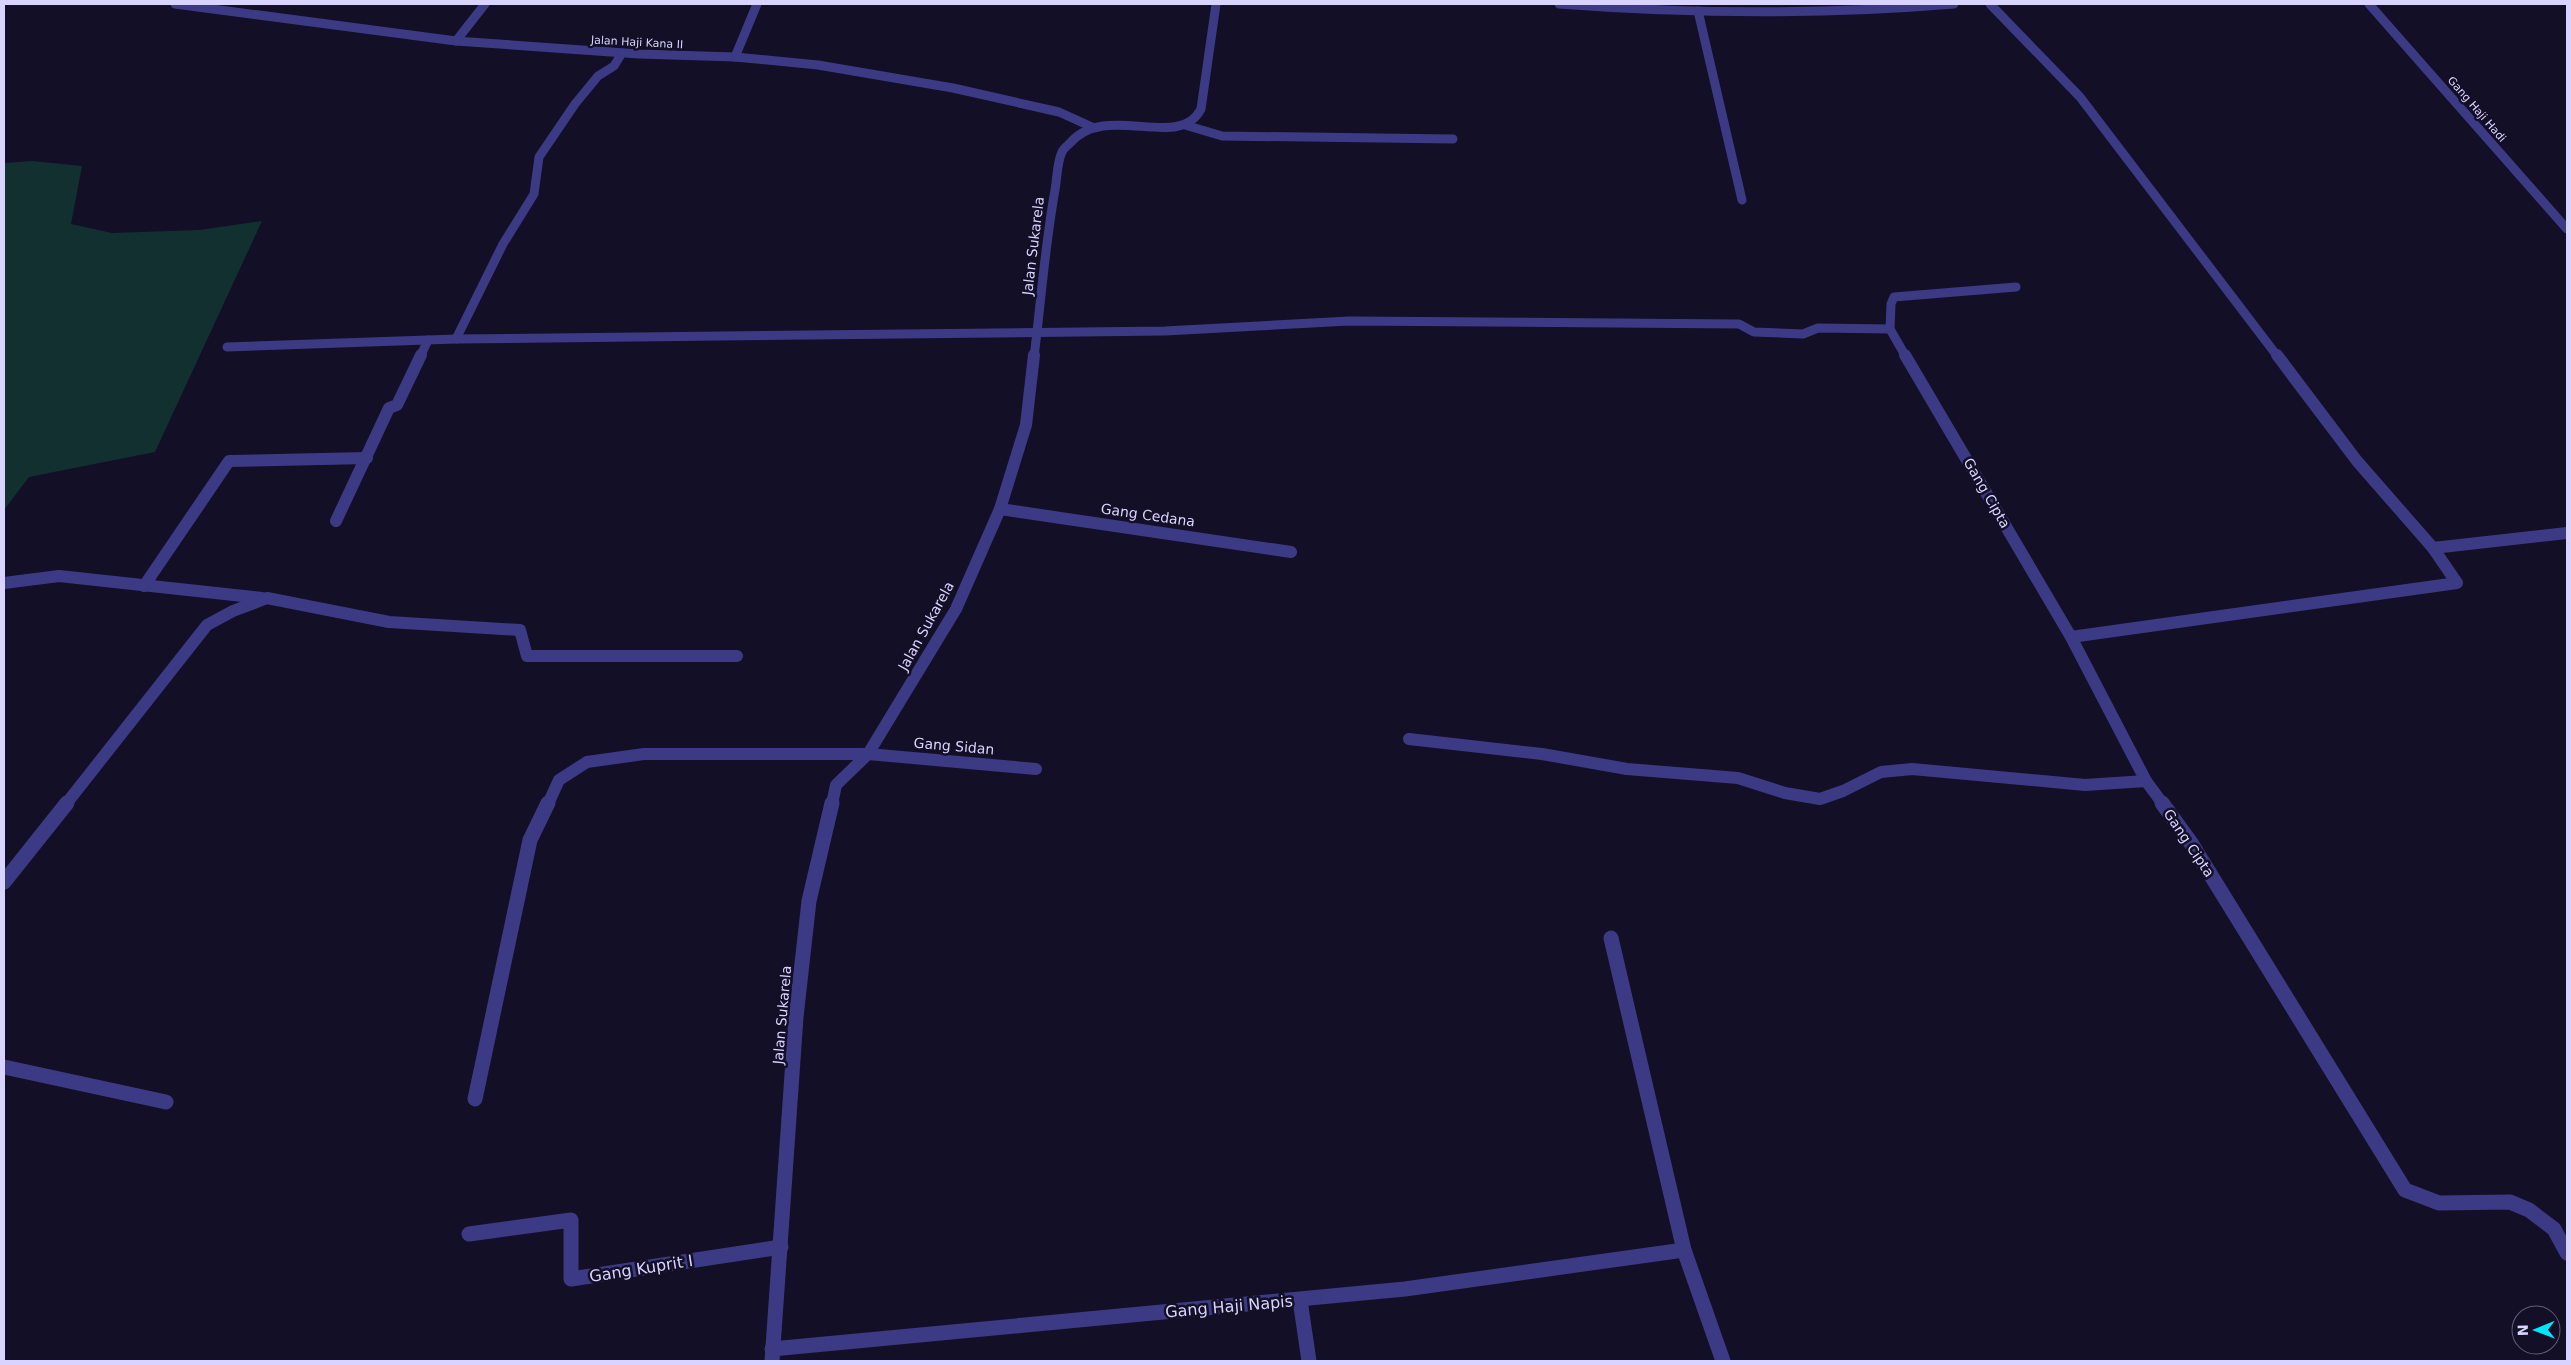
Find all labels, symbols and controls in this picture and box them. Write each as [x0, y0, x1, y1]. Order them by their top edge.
street label: Jalan Haji Kana II [590, 34, 683, 51]
street label: Gang Haji Hadi [2445, 74, 2509, 145]
street label: Jalan Sukarela [1019, 196, 1047, 297]
street label: Gang Cipta [1961, 455, 2013, 531]
street label: Gang Cedana [1100, 500, 1196, 530]
street label: Jalan Sukarela [894, 579, 957, 674]
street label: Gang Sidan [913, 735, 995, 757]
street label: Gang Cipta [2160, 806, 2218, 880]
street label: Jalan Sukarela [770, 965, 794, 1066]
street label: Gang Kuprit I [588, 1251, 694, 1286]
street label: Gang Haji Napis [1164, 1291, 1294, 1322]
north arrow [2511, 1305, 2561, 1355]
text: N [2515, 1324, 2531, 1336]

